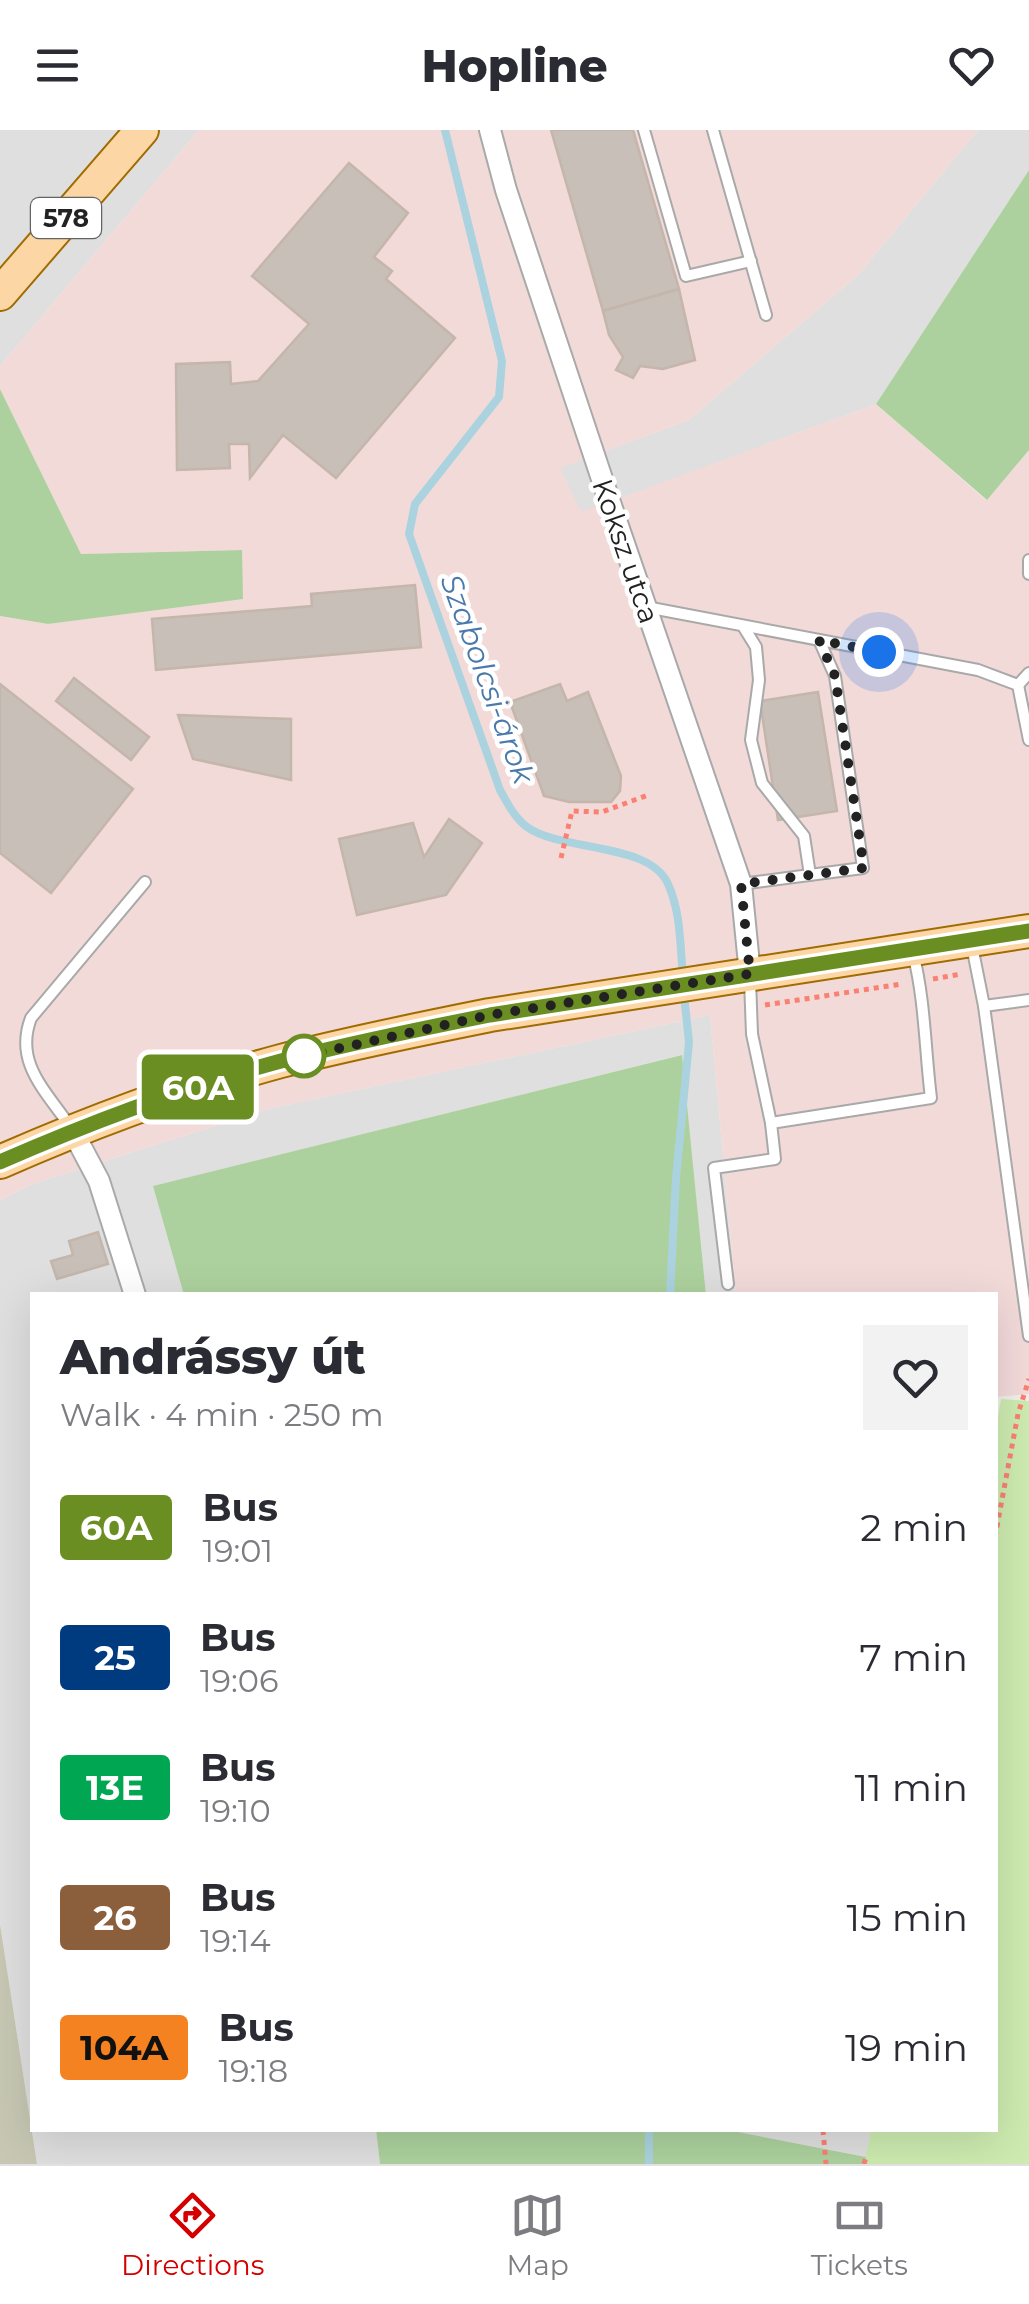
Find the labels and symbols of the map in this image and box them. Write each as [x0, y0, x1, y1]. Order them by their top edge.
road number: 578 [31, 198, 101, 238]
street label: Koksz utca [585, 474, 667, 628]
water label: Szabolcsi-árok [432, 569, 543, 790]
your location [854, 627, 904, 677]
unlabelled marker [283, 1035, 325, 1077]
line badge: 60A [140, 1054, 256, 1120]

